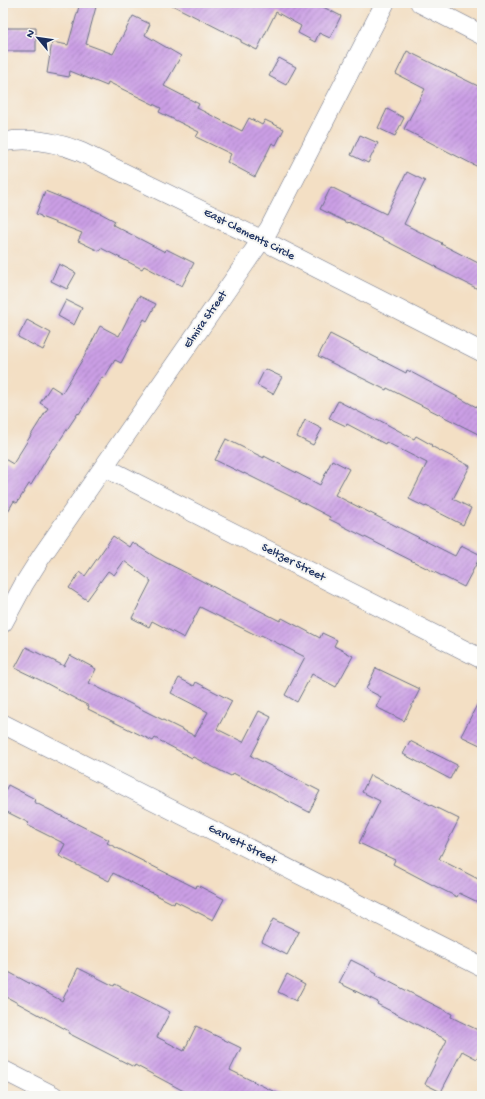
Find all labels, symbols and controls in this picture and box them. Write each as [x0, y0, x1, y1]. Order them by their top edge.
north arrow [18, 18, 58, 58]
text: N [24, 28, 38, 40]
street label: East Clements Circle [201, 206, 298, 264]
street label: Elmira Street [181, 288, 232, 351]
street label: Seltzer Street [259, 541, 328, 586]
street label: Garvett Street [206, 822, 279, 869]

